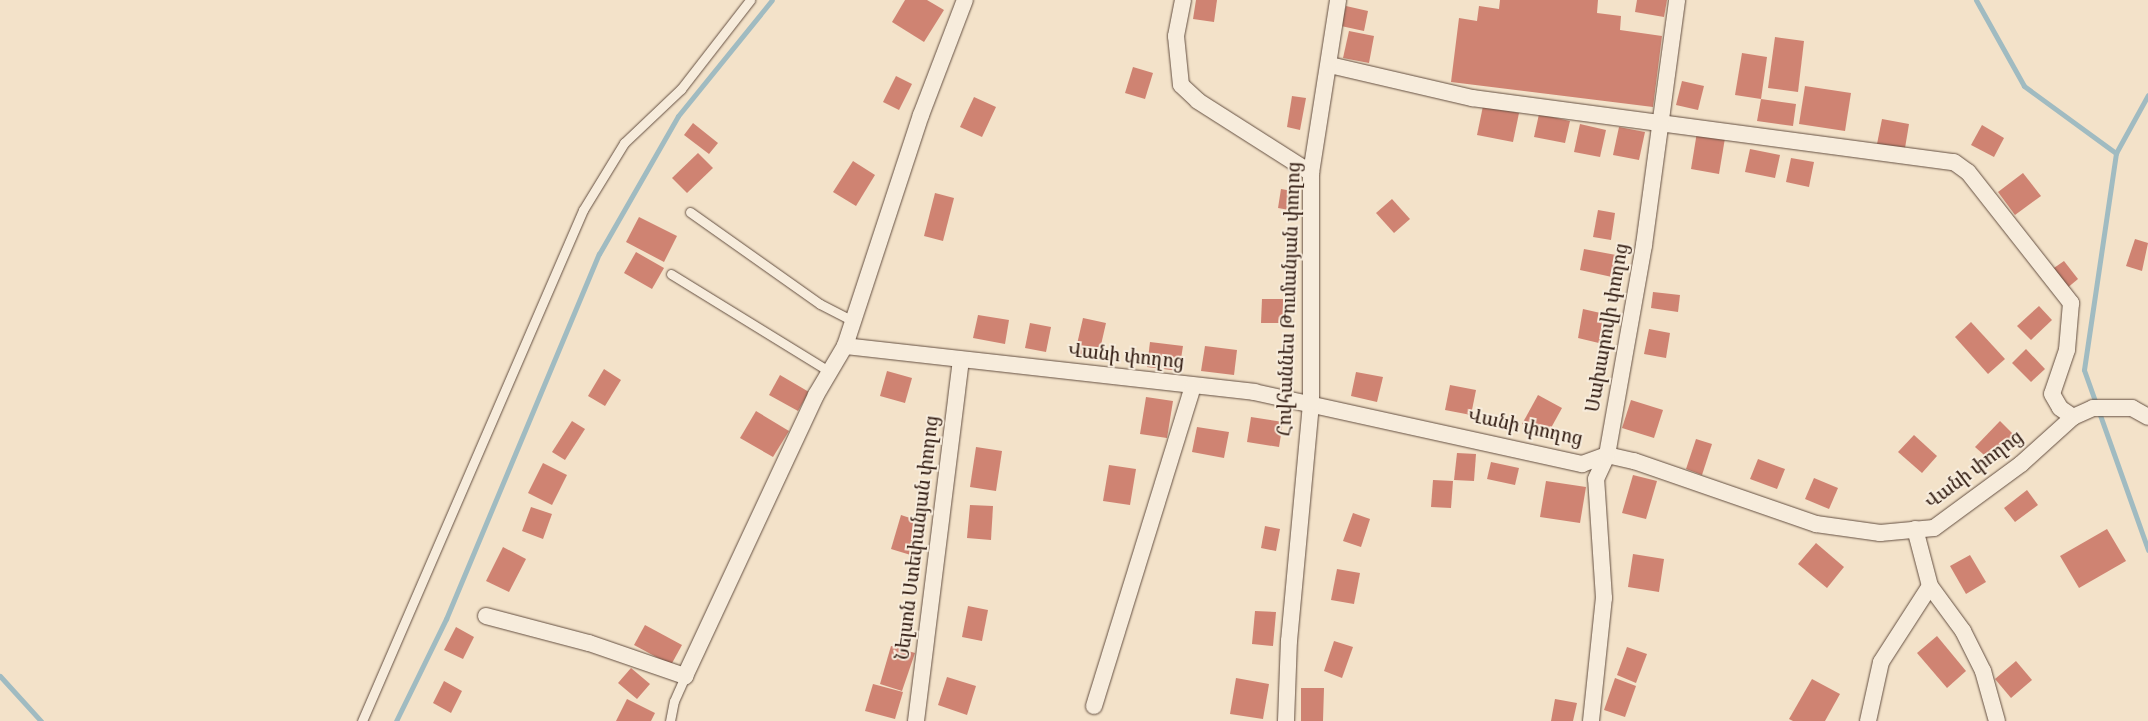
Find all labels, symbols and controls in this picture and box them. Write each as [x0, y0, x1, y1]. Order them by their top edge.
street label: Հովհաննես Թումանյան փողոց [1275, 161, 1307, 437]
street label: Սախարովի փողոց [1583, 242, 1635, 414]
street label: Վանի փողոց [1067, 341, 1185, 375]
street label: Վանի փողոց [1466, 406, 1584, 452]
street label: Նելսոն Ստեփանյան փողոց [893, 415, 945, 661]
street label: Վանի փողոց [1922, 427, 2028, 515]

